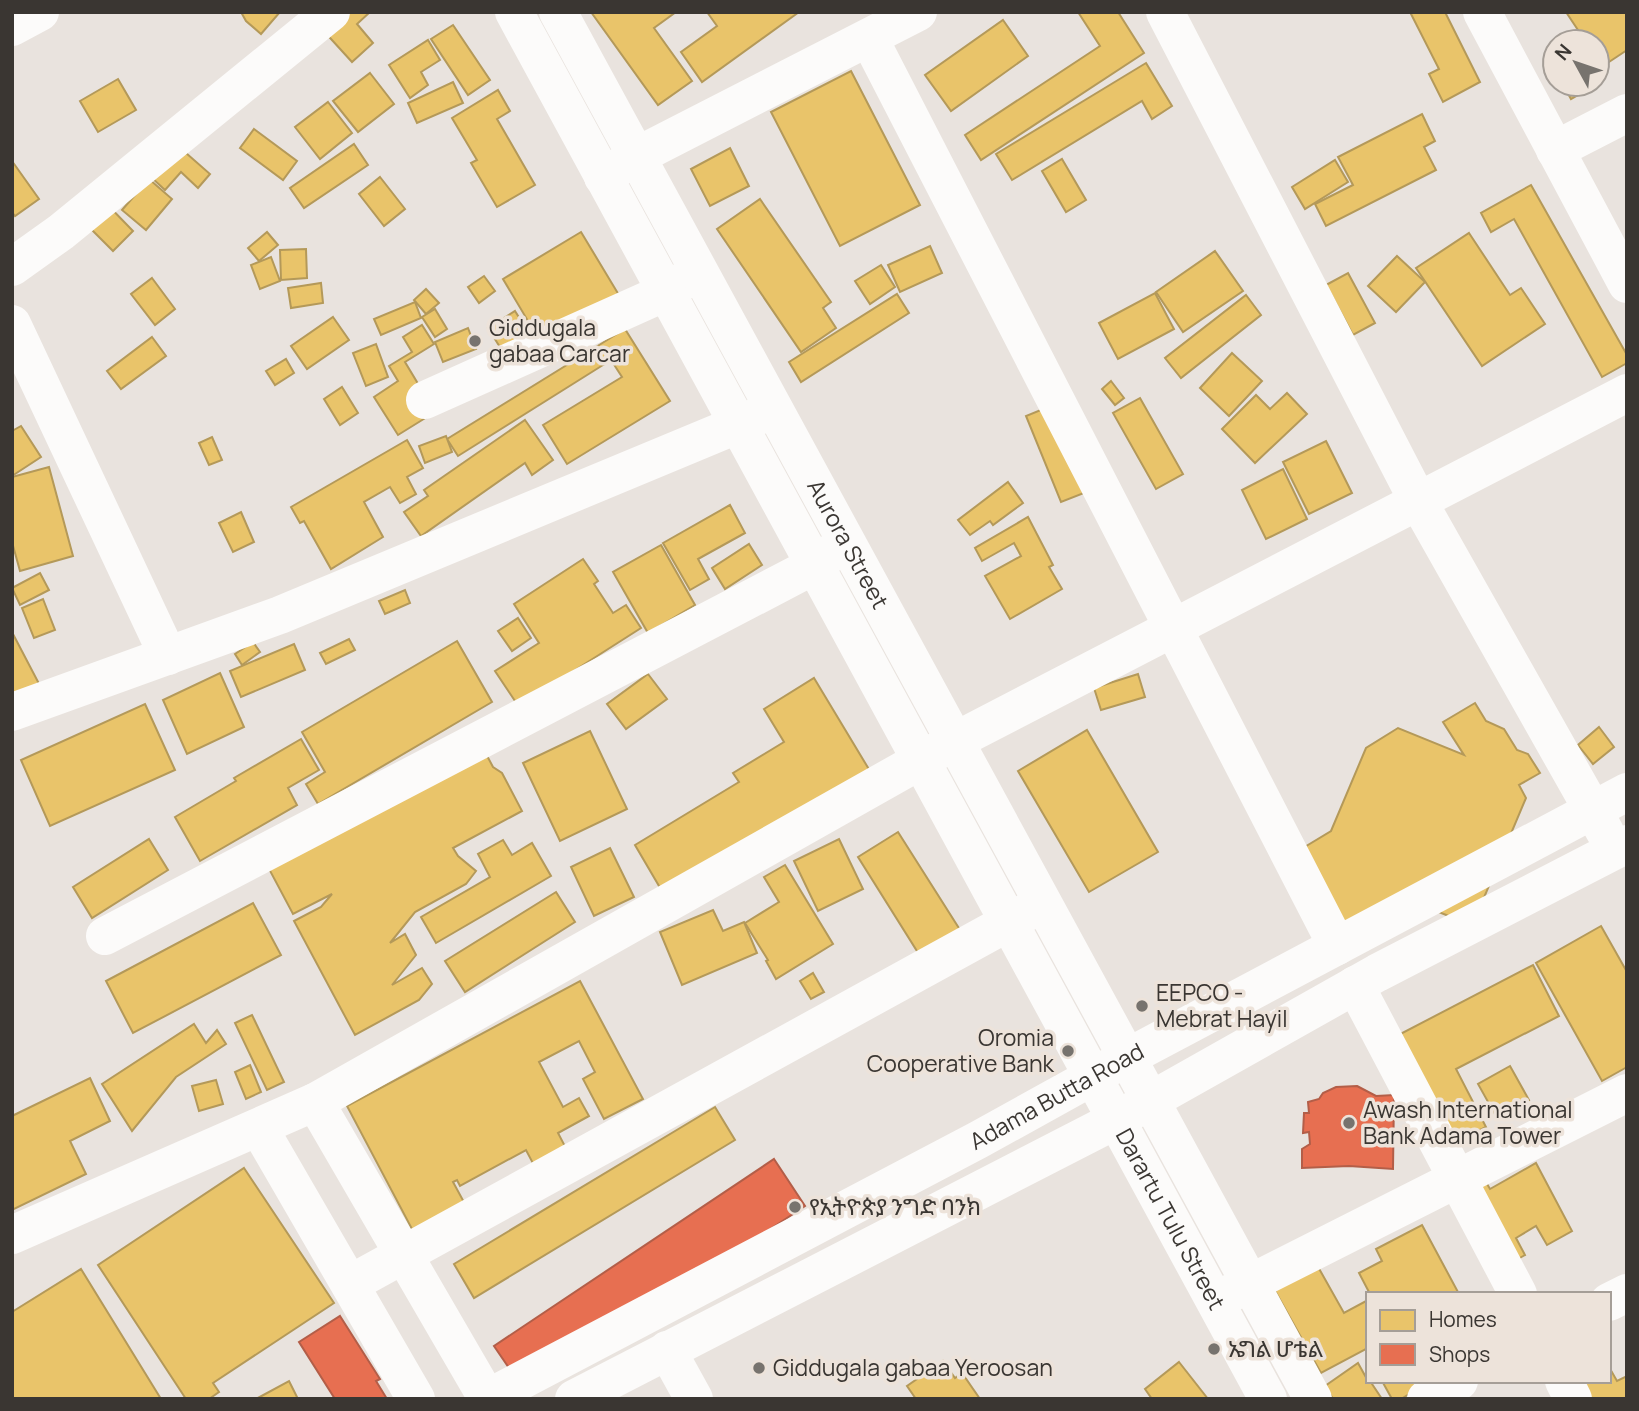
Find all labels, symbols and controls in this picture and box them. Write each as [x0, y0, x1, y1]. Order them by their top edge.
north arrow [1541, 28, 1611, 98]
text: N [1549, 38, 1577, 66]
place label: Giddugala gabaa Carcar [489, 311, 630, 369]
marker: Giddugala gabaa Carcar [467, 333, 483, 349]
street label: Aurora Street [800, 473, 897, 614]
place label: EEPCO - Mebrat Hayil [1156, 976, 1288, 1034]
marker: EEPCO - Mebrat Hayil [1134, 998, 1150, 1014]
place label: Oromia Cooperative Bank [867, 1021, 1055, 1079]
street label: Adama Butta Road [964, 1035, 1149, 1157]
marker: Oromia Cooperative Bank [1060, 1043, 1076, 1059]
place label: Awash International Bank Adama Tower [1363, 1093, 1573, 1151]
marker: Awash International Bank Adama Tower [1341, 1115, 1357, 1131]
street label: Darartu Tulu Street [1109, 1122, 1233, 1315]
place label: የኢትዮጵያ ንግድ ባንክ [809, 1190, 981, 1222]
marker: የኢትዮጵያ ንግድ ባንክ [787, 1199, 803, 1215]
legend [1366, 1292, 1611, 1383]
text: Homes [1429, 1305, 1497, 1333]
place label: ኤግል ሆቴል [1228, 1332, 1323, 1364]
text: Shops [1429, 1340, 1490, 1368]
marker: ኤግል ሆቴል [1206, 1341, 1222, 1357]
place label: Giddugala gabaa Yeroosan [773, 1351, 1053, 1383]
marker: Giddugala gabaa Yeroosan [751, 1360, 767, 1376]

